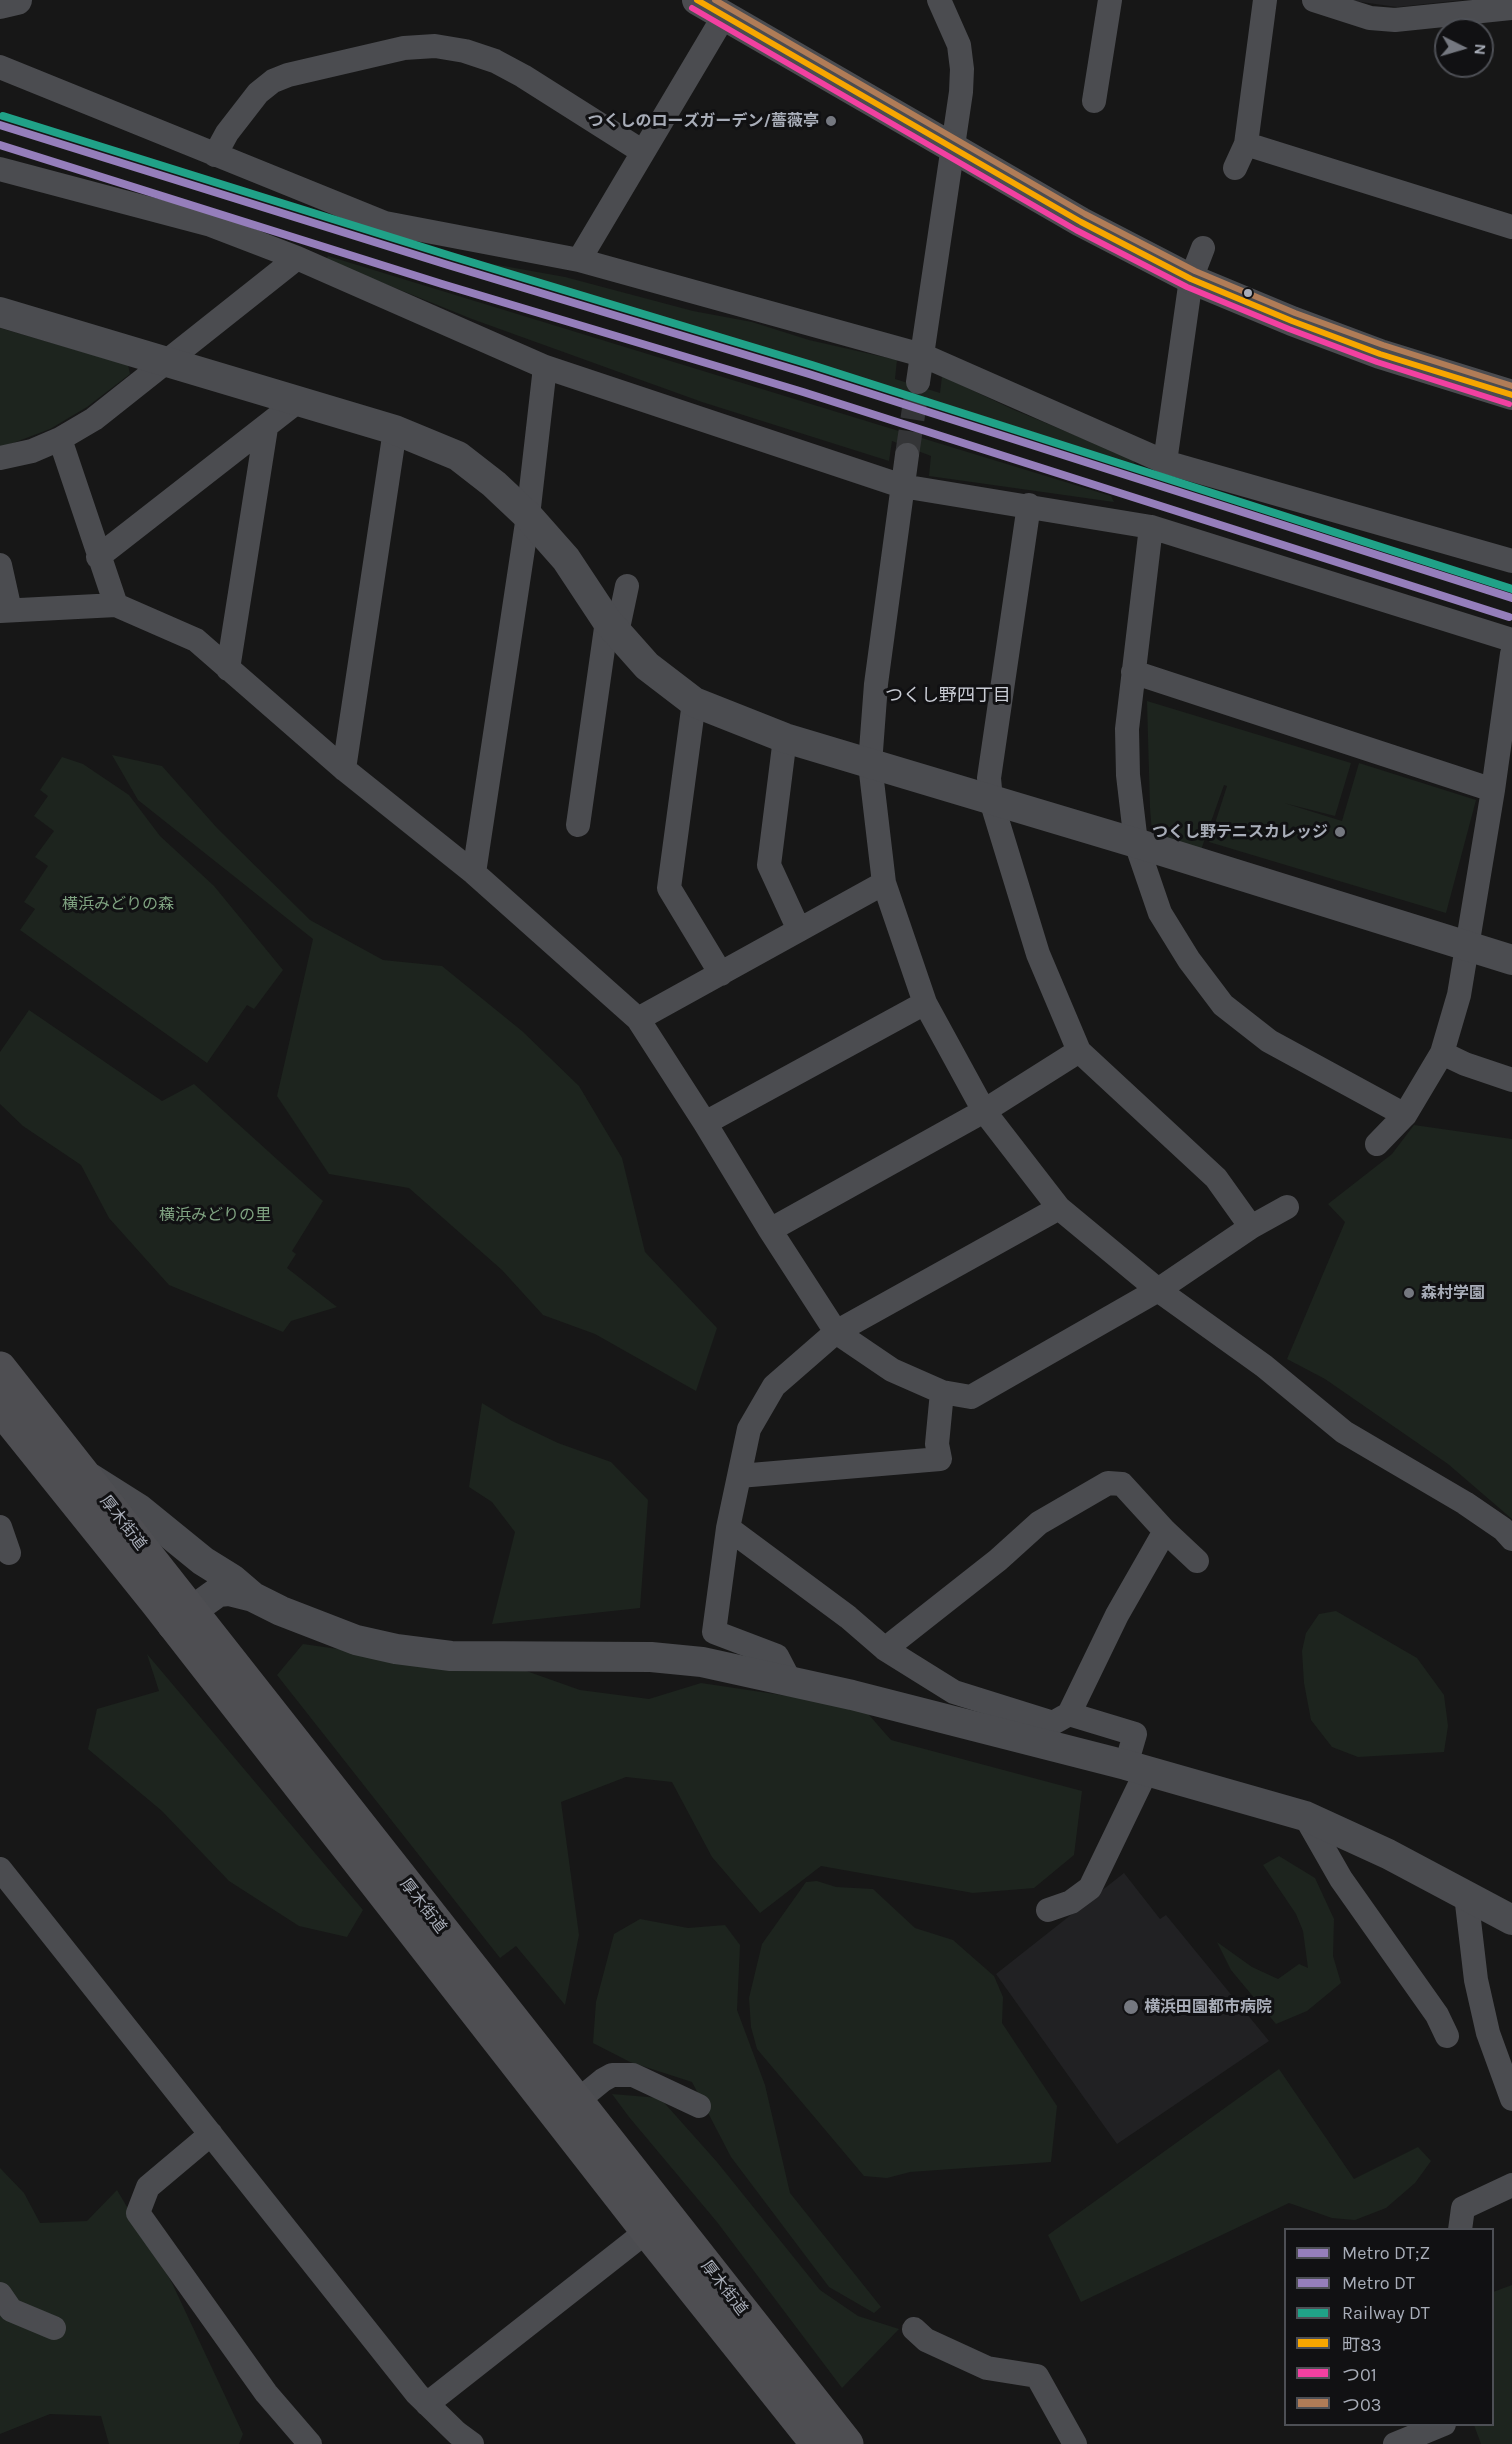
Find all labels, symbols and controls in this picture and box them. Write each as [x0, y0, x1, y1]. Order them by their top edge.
north arrow [1434, 18, 1494, 78]
text: N [1470, 43, 1490, 56]
place label: つくしのローズガーデン/薔薇亭 [587, 111, 819, 131]
marker: つくしのローズガーデン/薔薇亭 [824, 114, 838, 128]
unlabelled marker [1242, 287, 1254, 299]
district label: つくし野四丁目 [885, 685, 1011, 707]
place label: つくし野テニスカレッジ [1152, 822, 1328, 842]
marker: つくし野テニスカレッジ [1333, 825, 1347, 839]
park label: 横浜みどりの森 [62, 894, 174, 914]
park label: 横浜みどりの里 [159, 1205, 271, 1225]
place label: 森村学園 [1421, 1283, 1485, 1303]
marker: 森村学園 [1402, 1286, 1416, 1300]
street label: 厚木街道 [96, 1492, 150, 1554]
street label: 厚木街道 [396, 1875, 450, 1937]
place label: 横浜田園都市病院 [1144, 1997, 1272, 2017]
marker: 横浜田園都市病院 [1122, 1998, 1140, 2016]
legend [1284, 2228, 1494, 2426]
text: Metro DT;Z [1342, 2242, 1430, 2264]
street label: 厚木街道 [697, 2257, 751, 2319]
text: Metro DT [1342, 2272, 1415, 2294]
text: Railway DT [1342, 2302, 1430, 2324]
text: 町83 [1342, 2334, 1382, 2356]
text: つ01 [1342, 2364, 1377, 2386]
text: つ03 [1342, 2394, 1381, 2416]

